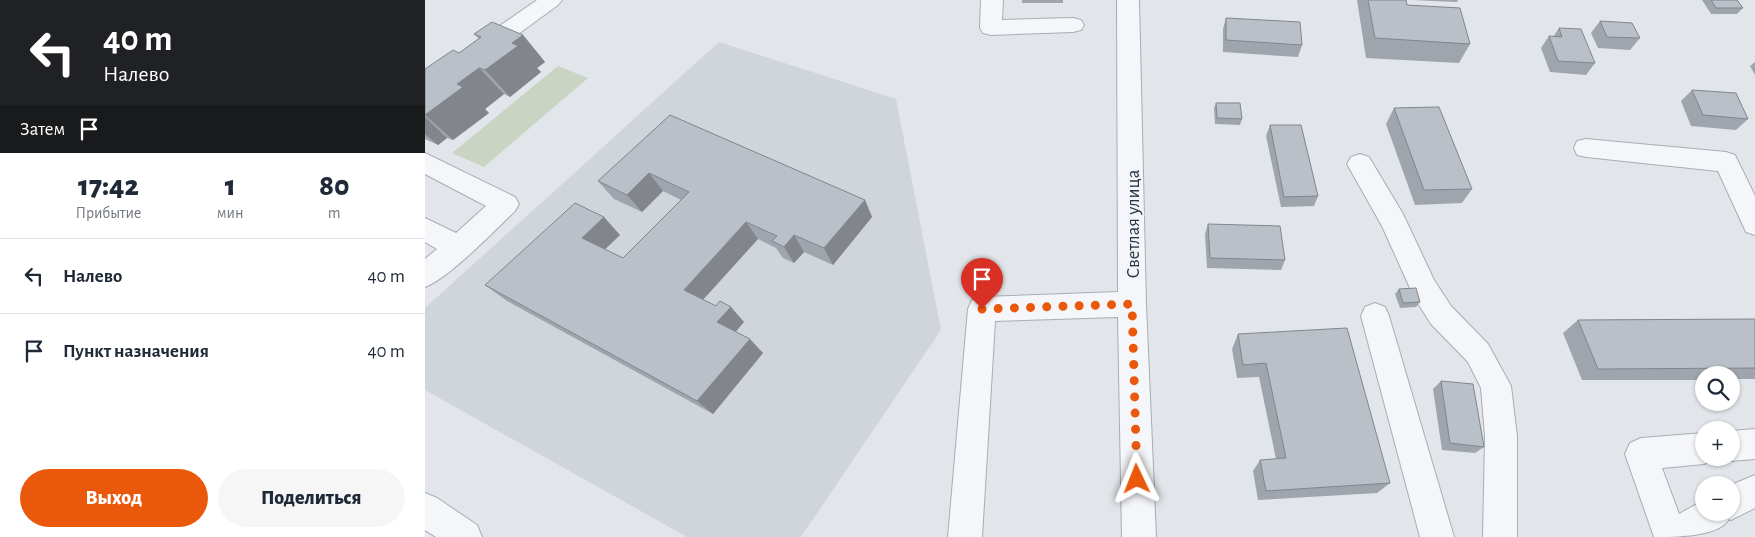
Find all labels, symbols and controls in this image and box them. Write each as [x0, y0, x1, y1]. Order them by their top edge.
icon: left [20, 20, 85, 85]
text: 40 m [103, 22, 172, 57]
text: Налево [103, 63, 169, 85]
icon: arrive [75, 115, 103, 143]
text: Затем [20, 120, 65, 139]
street label: Светлая улица [1124, 169, 1143, 278]
text: 17:42 [78, 171, 139, 201]
text: 1 [225, 171, 236, 201]
text: 80 [319, 171, 350, 201]
text: Прибытие [75, 205, 141, 221]
text: мин [217, 205, 243, 221]
text: m [328, 205, 341, 221]
pin [961, 258, 1003, 309]
icon: left [20, 262, 48, 290]
icon: arrive [968, 265, 996, 293]
text: Налево [63, 267, 122, 286]
text: 40 m [367, 267, 405, 286]
icon: arrive [20, 337, 48, 365]
text: Пункт назначения [63, 342, 209, 361]
text: 40 m [367, 342, 405, 361]
map controls [1695, 366, 1740, 521]
button: search [1695, 366, 1740, 411]
button: + [1695, 421, 1740, 466]
position arrow [1110, 452, 1162, 504]
button: Выход [20, 469, 208, 527]
button: Поделиться [218, 469, 405, 527]
button: − [1695, 476, 1740, 521]

